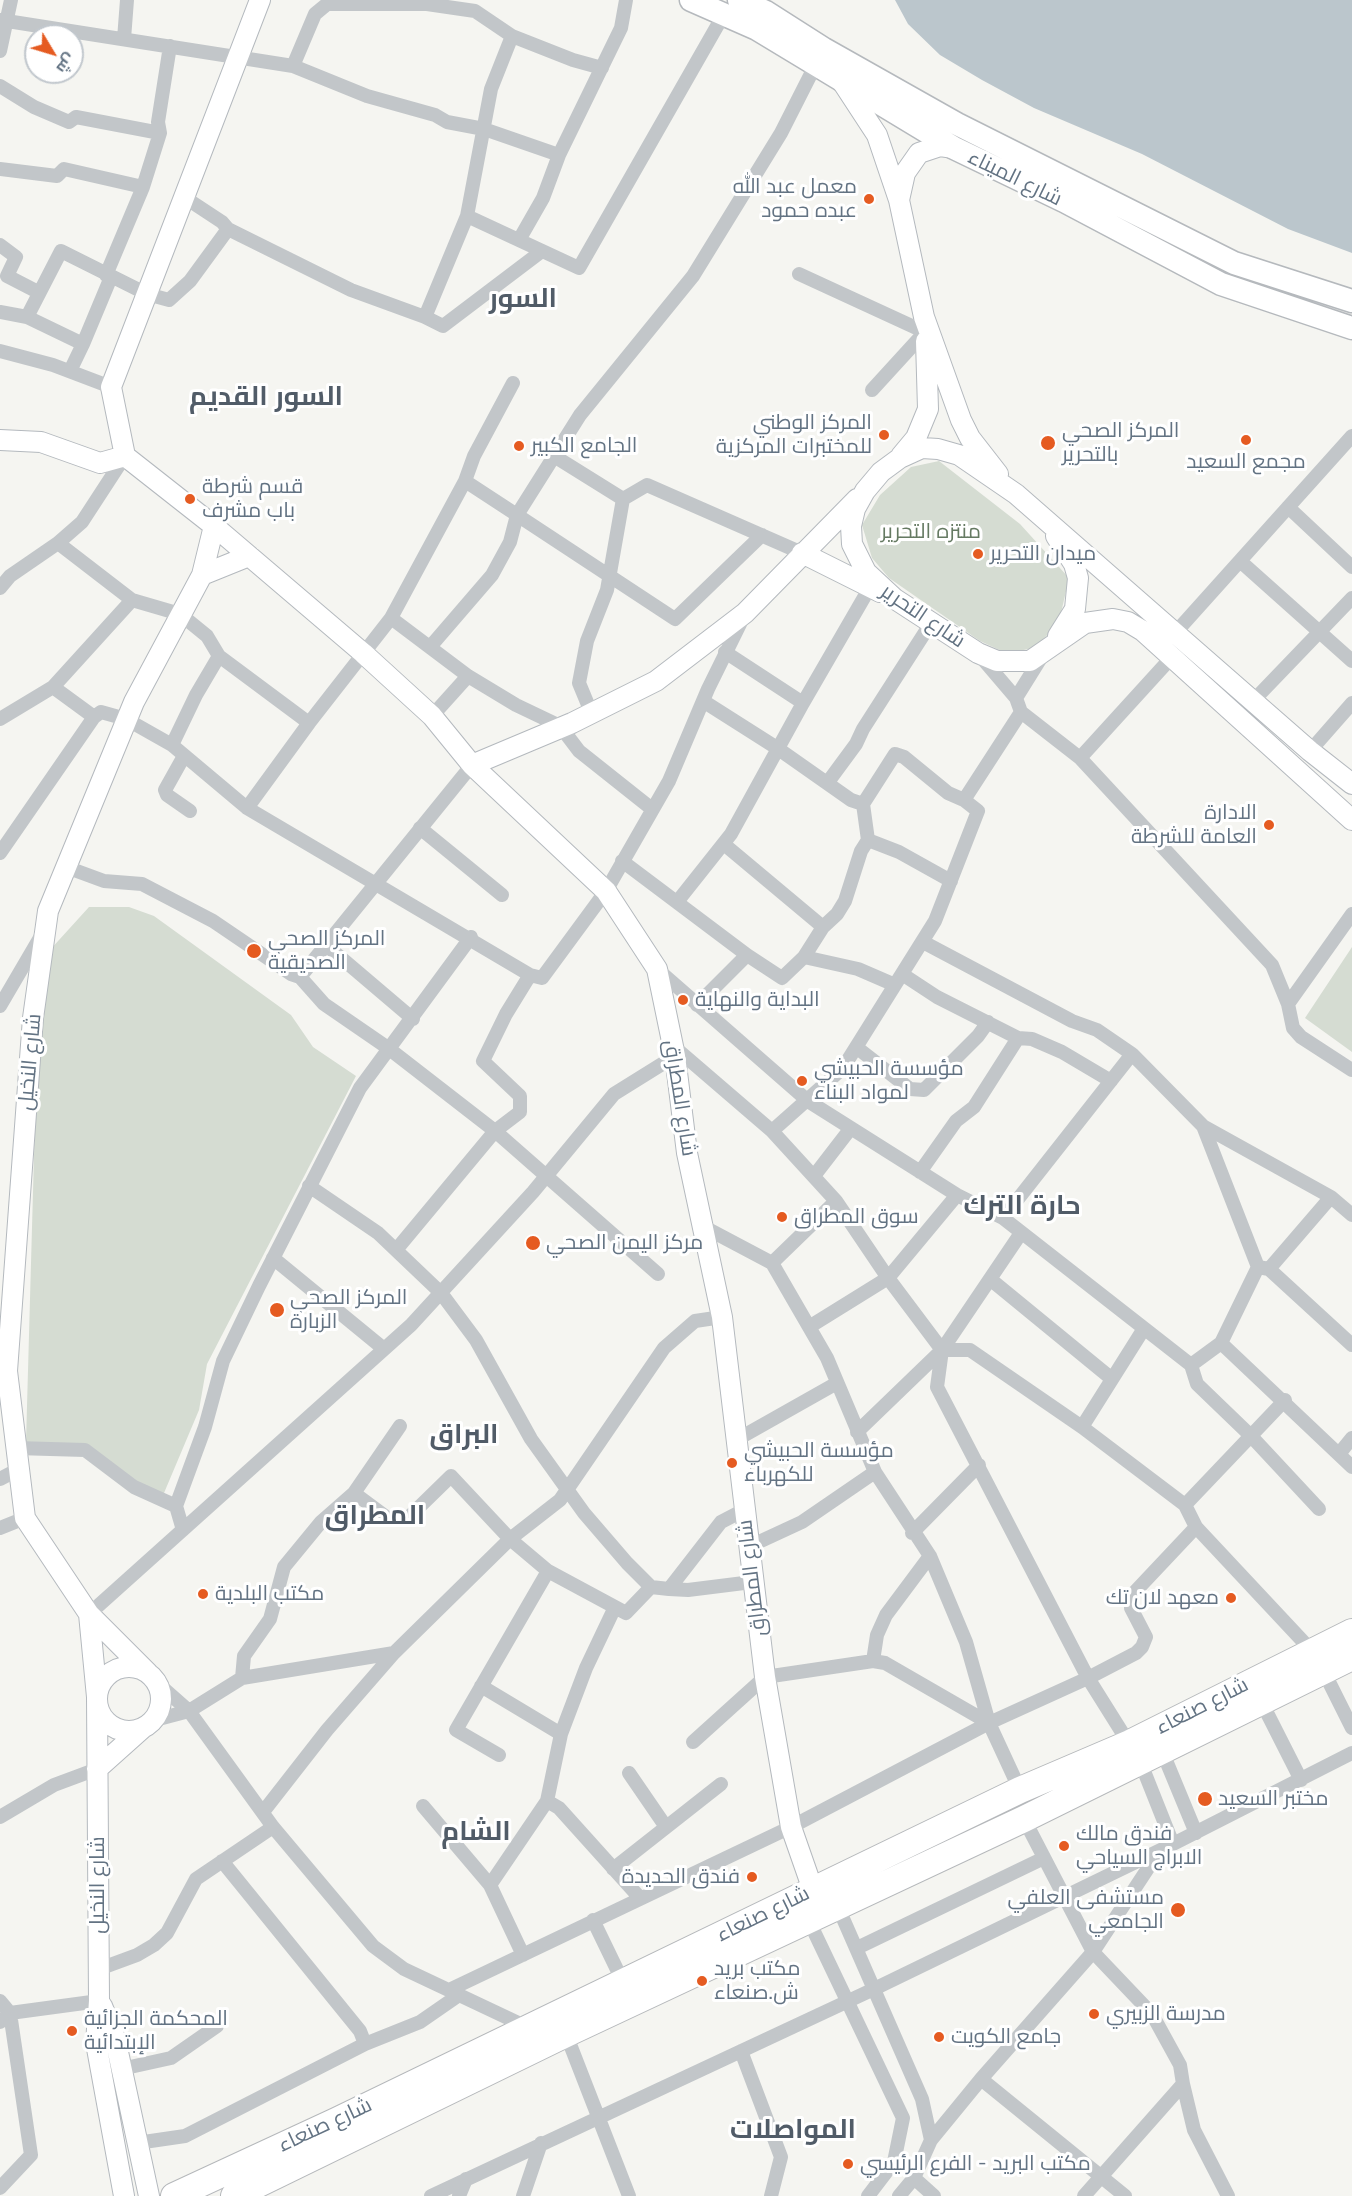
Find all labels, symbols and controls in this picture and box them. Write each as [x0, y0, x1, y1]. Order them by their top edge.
north arrow [24, 24, 84, 84]
text: ش [52, 50, 81, 78]
street label: شارع الميناء [964, 144, 1066, 212]
place label: معمل عبد الله عبده حمود [733, 174, 857, 224]
marker: معمل عبد الله عبده حمود [862, 192, 876, 206]
district label: السور [489, 283, 557, 315]
district label: السور القديم [189, 381, 343, 413]
place label: المركز الوطني للمختبرات المركزية [716, 410, 872, 460]
place label: المركز الصحي بالتحرير [1062, 418, 1179, 468]
marker: المركز الوطني للمختبرات المركزية [877, 428, 891, 442]
place label: الجامع الكبير [531, 433, 637, 459]
marker: مجمع السعيد [1239, 433, 1253, 447]
marker: المركز الصحي بالتحرير [1039, 434, 1057, 452]
marker: الجامع الكبير [512, 439, 526, 453]
place label: مجمع السعيد [1186, 449, 1306, 475]
place label: قسم شرطة باب مشرف [202, 474, 303, 524]
marker: قسم شرطة باب مشرف [183, 492, 197, 506]
park label: منتزه التحرير [881, 519, 981, 545]
place label: ميدان التحرير [990, 541, 1096, 567]
marker: ميدان التحرير [971, 547, 985, 561]
street label: شارع التحرير [876, 579, 970, 653]
place label: الادارة العامة للشرطة [1131, 800, 1257, 850]
marker: الادارة العامة للشرطة [1262, 818, 1276, 832]
place label: المركز الصحي الصديقية [268, 926, 385, 976]
marker: المركز الصحي الصديقية [245, 942, 263, 960]
place label: البداية والنهاية [695, 987, 820, 1013]
marker: البداية والنهاية [676, 993, 690, 1007]
street label: شارع النخيل [13, 1012, 47, 1112]
street label: شارع المطراق [658, 1038, 702, 1158]
place label: مؤسسة الحبيشي لمواد البناء [814, 1056, 964, 1106]
marker: مؤسسة الحبيشي لمواد البناء [795, 1074, 809, 1088]
district label: حارة الترك [963, 1190, 1081, 1222]
place label: سوق المطراق [794, 1204, 919, 1230]
marker: سوق المطراق [775, 1210, 789, 1224]
place label: مركز اليمن الصحي [546, 1230, 703, 1256]
marker: مركز اليمن الصحي [524, 1234, 542, 1252]
place label: المركز الصحي الزبارة [290, 1285, 407, 1335]
marker: المركز الصحي الزبارة [268, 1301, 286, 1319]
district label: البراق [429, 1419, 499, 1451]
place label: مؤسسة الحبيشي للكهرباء [744, 1438, 894, 1488]
marker: مؤسسة الحبيشي للكهرباء [725, 1456, 739, 1470]
district label: المطراق [325, 1500, 425, 1532]
street label: شارع المطراق [732, 1518, 772, 1638]
place label: مكتب البلدية [215, 1581, 324, 1607]
place label: معهد لان تك [1106, 1585, 1219, 1611]
marker: مكتب البلدية [196, 1587, 210, 1601]
marker: معهد لان تك [1224, 1591, 1238, 1605]
street label: شارع صنعاء [1151, 1672, 1253, 1740]
place label: مختبر السعيد [1218, 1786, 1329, 1812]
marker: مختبر السعيد [1196, 1790, 1214, 1808]
district label: الشام [441, 1816, 511, 1848]
place label: فندق مالك الابراج السياحي [1076, 1821, 1202, 1871]
street label: شارع النخيل [85, 1836, 111, 1934]
marker: فندق مالك الابراج السياحي [1057, 1839, 1071, 1853]
place label: فندق الحديدة [622, 1864, 740, 1890]
marker: فندق الحديدة [745, 1870, 759, 1884]
street label: شارع صنعاء [712, 1881, 814, 1947]
place label: مستشفى العلفي الجامعي [1008, 1885, 1164, 1935]
marker: مستشفى العلفي الجامعي [1169, 1901, 1187, 1919]
place label: مكتب بريد ش.صنعاء [714, 1956, 801, 2006]
marker: مكتب بريد ش.صنعاء [695, 1974, 709, 1988]
place label: مدرسة الزبيري [1106, 2001, 1226, 2027]
place label: المحكمة الجزائية الإبتدائية [84, 2006, 228, 2056]
marker: مدرسة الزبيري [1087, 2007, 1101, 2021]
marker: المحكمة الجزائية الإبتدائية [65, 2024, 79, 2038]
place label: جامع الكويت [951, 2024, 1061, 2050]
marker: جامع الكويت [932, 2030, 946, 2044]
street label: شارع صنعاء [274, 2092, 376, 2158]
district label: المواصلات [730, 2114, 856, 2146]
place label: مكتب البريد - الفرع الرئيسي [860, 2151, 1091, 2177]
marker: مكتب البريد - الفرع الرئيسي [841, 2157, 855, 2171]

